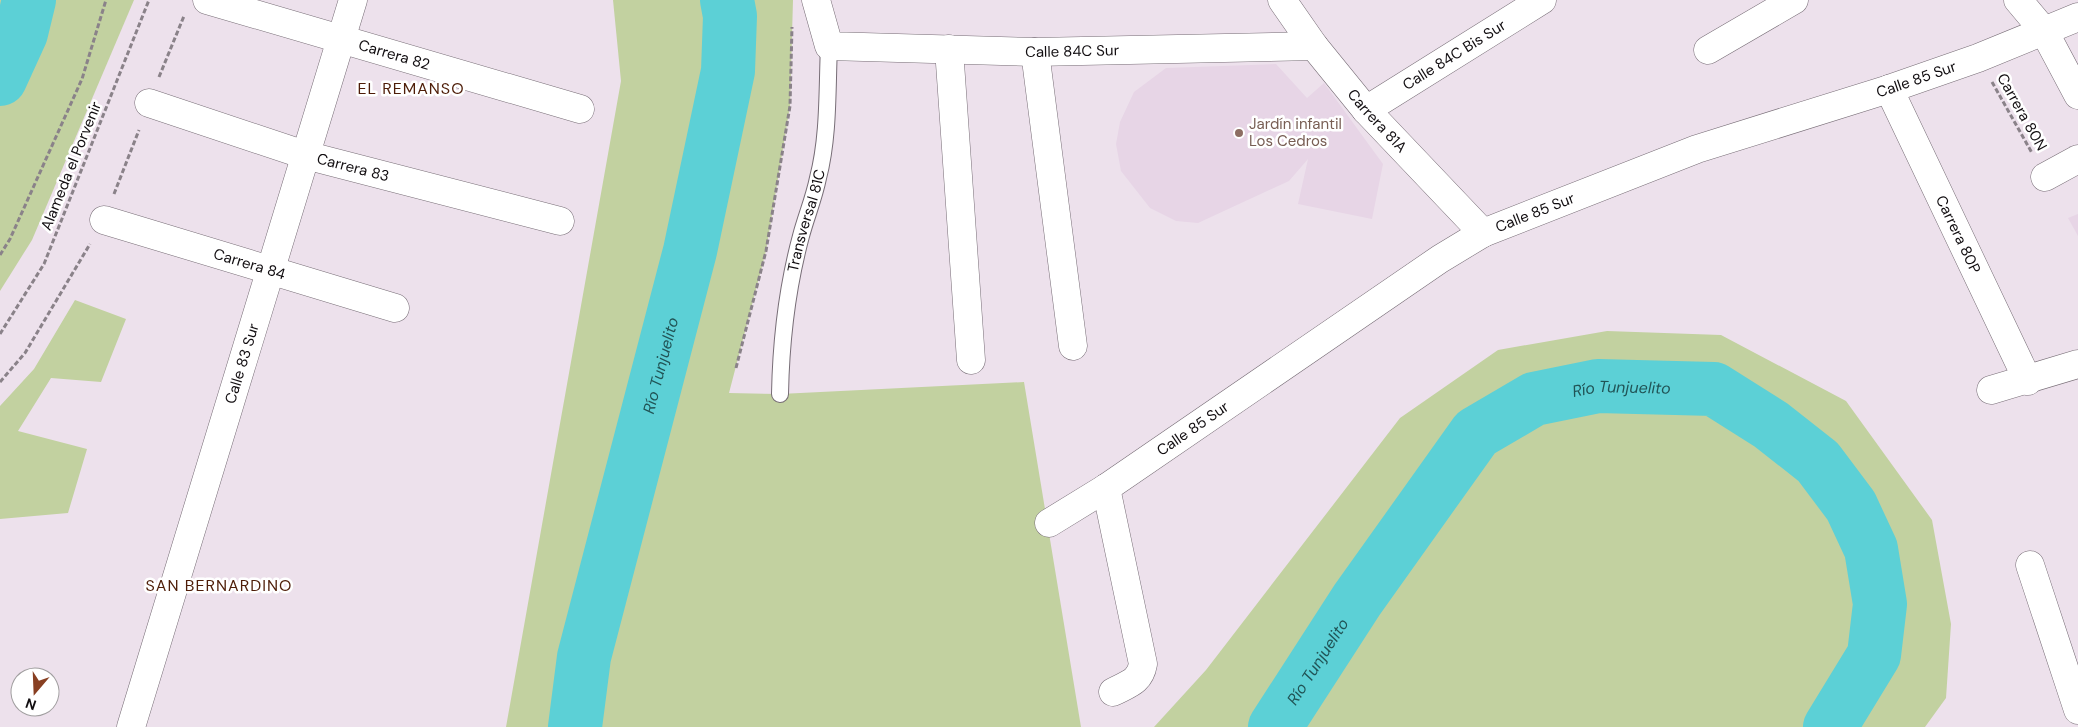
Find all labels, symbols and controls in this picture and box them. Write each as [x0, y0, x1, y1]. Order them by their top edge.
street label: Calle 84C Bis Sur [1399, 15, 1510, 95]
street label: Carrera 82 [356, 35, 432, 75]
street label: Calle 84C Sur [1025, 40, 1120, 62]
street label: Calle 85 Sur [1874, 56, 1959, 102]
street label: Carrera 80N [1992, 70, 2052, 154]
district label: EL REMANSO [357, 78, 465, 99]
street label: Carrera 81A [1343, 85, 1411, 157]
street label: Alameda el Porvenir [36, 98, 106, 233]
place label: Jardín infantil Los Cedros [1249, 114, 1342, 151]
marker: Jardín infantil Los Cedros [1233, 127, 1245, 139]
street label: Carrera 83 [315, 148, 391, 186]
street label: Transversal 81C [783, 167, 830, 274]
street label: Calle 85 Sur [1493, 188, 1578, 237]
street label: Carrera 80P [1931, 192, 1985, 277]
street label: Carrera 84 [211, 244, 288, 284]
water label: Río Tunjuelito [637, 315, 683, 416]
street label: Calle 83 Sur [220, 321, 264, 406]
water label: Río Tunjuelito [1570, 376, 1671, 402]
street label: Calle 85 Sur [1153, 397, 1233, 460]
district label: SAN BERNARDINO [146, 575, 292, 596]
water label: Río Tunjuelito [1282, 614, 1353, 709]
north arrow [10, 667, 60, 717]
text: N [23, 694, 39, 714]

